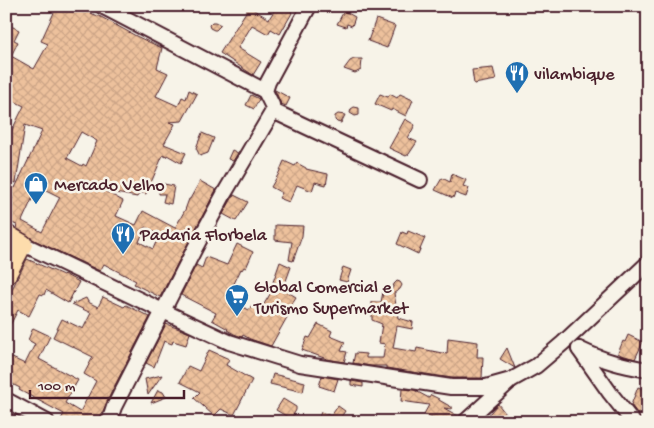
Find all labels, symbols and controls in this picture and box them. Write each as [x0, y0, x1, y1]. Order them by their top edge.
restaurant icon: vilambique [504, 60, 530, 94]
place label: vilambique [534, 65, 615, 86]
shop icon: Mercado Velho [23, 171, 49, 205]
place label: Mercado Velho [54, 176, 165, 197]
restaurant icon: Padaria Florbela [110, 221, 136, 255]
place label: Padaria Florbela [139, 226, 268, 247]
place label: Global Comercial e Turismo Supermarket [253, 278, 409, 320]
supermarket icon: Global Comercial e Turismo Supermarket [224, 283, 250, 317]
scale bar [30, 368, 184, 400]
text: 100 m [37, 378, 76, 396]

